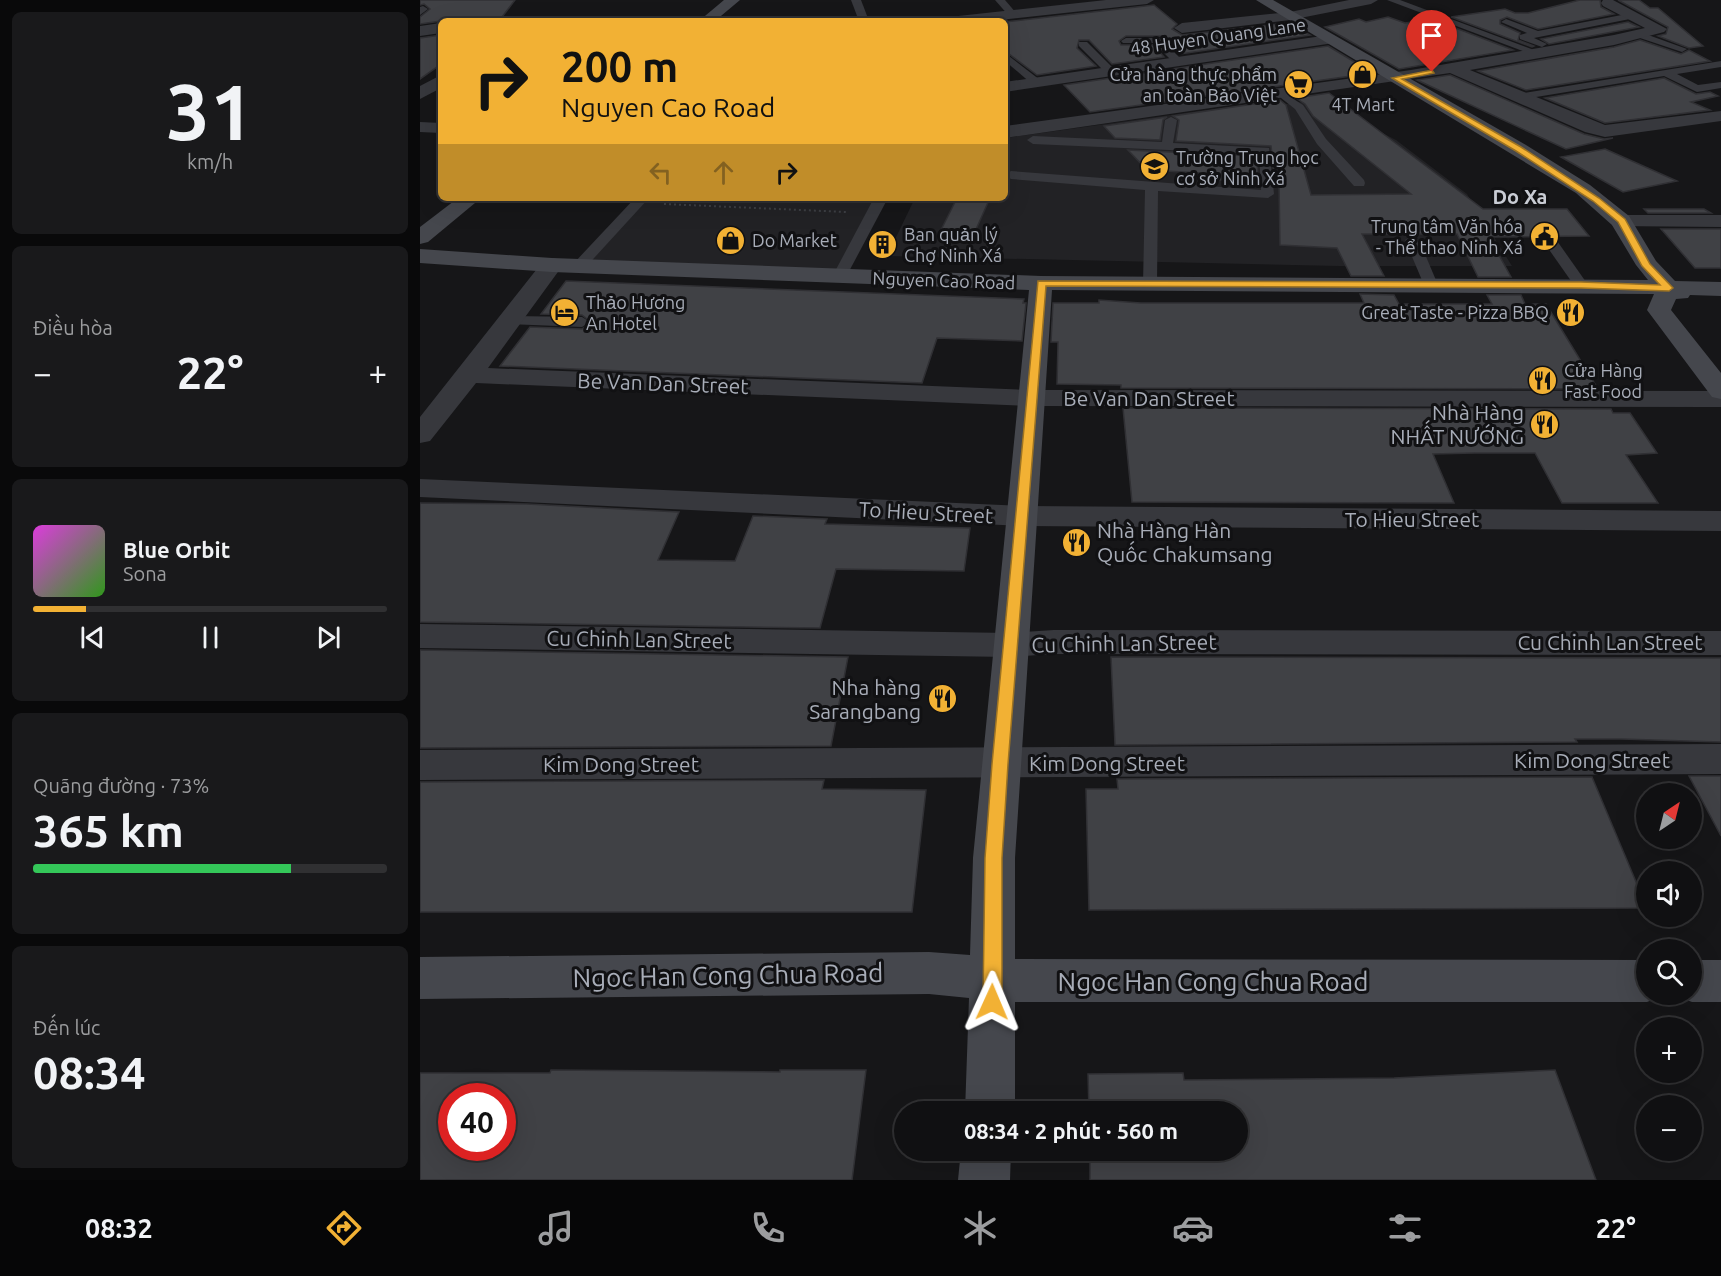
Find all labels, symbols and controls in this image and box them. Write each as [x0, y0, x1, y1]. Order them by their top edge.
pin [1406, 10, 1457, 72]
street label: 48 Huyen Quang Lane [1129, 14, 1307, 59]
icon: arrive [1415, 19, 1448, 52]
icon: right [462, 42, 540, 120]
text: 200 m [561, 43, 678, 90]
shop icon: 4T Mart [1347, 59, 1379, 91]
place label: Cửa hàng thực phẩm an toàn Bảo Việt [1109, 64, 1277, 105]
text: 31 [166, 67, 254, 155]
supermarket icon: Cửa hàng thực phẩm an toàn Bảo Việt [1282, 68, 1314, 100]
text: Nguyen Cao Road [561, 92, 775, 122]
place label: 4T Mart [1331, 94, 1395, 114]
place label: Trường Trung học cơ sở Ninh Xá [1176, 147, 1319, 188]
text: km/h [187, 150, 233, 173]
school or university icon: Trường Trung học cơ sở Ninh Xá [1139, 151, 1171, 183]
icon: left [644, 156, 677, 189]
icon: ahead [707, 156, 740, 189]
icon: right [770, 156, 803, 189]
district label: Do Xa [1493, 185, 1547, 208]
place label: Trung tâm Văn hóa - Thể thao Ninh Xá [1371, 216, 1523, 257]
public building icon: Trung tâm Văn hóa - Thể thao Ninh Xá [1528, 220, 1560, 252]
shop icon: Do Market [715, 224, 747, 256]
place label: Ban quản lý Chợ Ninh Xá [904, 224, 1002, 265]
building icon: Ban quản lý Chợ Ninh Xá [867, 228, 899, 260]
place label: Do Market [752, 230, 837, 250]
street label: Nguyen Cao Road [872, 268, 1016, 292]
place label: Thảo Hương An Hotel [586, 292, 685, 333]
hotel icon: Thảo Hương An Hotel [549, 296, 581, 328]
restaurant icon: Great Taste - Pizza BBQ [1554, 296, 1586, 328]
place label: Great Taste - Pizza BBQ [1361, 302, 1549, 323]
text: Điều hòa [33, 316, 113, 339]
text: 22° [177, 347, 243, 398]
text: − [33, 354, 52, 391]
text: + [368, 354, 387, 391]
place label: Cửa Hàng Fast Food [1564, 360, 1643, 401]
restaurant icon: Cửa Hàng Fast Food [1527, 364, 1559, 396]
street label: Be Van Dan Street [577, 368, 749, 398]
street label: Be Van Dan Street [1063, 386, 1235, 410]
place label: Nhà Hàng NHẤT NƯỚNG [1391, 400, 1524, 448]
restaurant icon: Nhà Hàng NHẤT NƯỚNG [1529, 408, 1561, 440]
street label: To Hieu Street [858, 496, 994, 528]
street label: To Hieu Street [1345, 507, 1479, 531]
place label: Nhà Hàng Hàn Quốc Chakumsang [1097, 518, 1272, 566]
restaurant icon: Nhà Hàng Hàn Quốc Chakumsang [1060, 526, 1092, 558]
text: Blue Orbit [123, 537, 230, 562]
text: Sona [123, 562, 167, 585]
icon: previous [76, 621, 109, 654]
icon: pause [194, 621, 227, 654]
icon: next [312, 621, 345, 654]
street label: Cu Chinh Lan Street [546, 625, 732, 653]
street label: Cu Chinh Lan Street [1031, 629, 1217, 657]
street label: Cu Chinh Lan Street [1517, 630, 1703, 654]
place label: Nha hàng Sarangbang [809, 675, 921, 723]
restaurant icon: Nha hàng Sarangbang [926, 683, 958, 715]
street label: Kim Dong Street [1514, 748, 1670, 772]
street label: Kim Dong Street [1029, 751, 1185, 775]
street label: Kim Dong Street [543, 752, 699, 776]
text: Quãng đường · 73% [33, 774, 209, 797]
north arrow [1636, 783, 1702, 849]
map controls [1636, 783, 1702, 1161]
text: 365 km [33, 805, 184, 856]
button: sound [1636, 861, 1702, 927]
button: search [1636, 939, 1702, 1005]
street label: Ngoc Han Cong Chua Road [572, 958, 884, 992]
street label: Ngoc Han Cong Chua Road [1058, 967, 1368, 996]
position arrow [960, 970, 1024, 1034]
text: Đến lúc [33, 1016, 100, 1039]
button: + [1636, 1017, 1702, 1083]
text: 08:34 [33, 1047, 146, 1098]
speed limit sign: 40 [438, 1083, 516, 1161]
button: − [1636, 1095, 1702, 1161]
text: 08:34 · 2 phút · 560 m [964, 1118, 1178, 1143]
icon: directions [323, 1207, 365, 1249]
icon: music [535, 1207, 577, 1249]
icon: phone [747, 1207, 789, 1249]
icon: climate [959, 1207, 1001, 1249]
icon: car [1172, 1207, 1214, 1249]
icon: filters [1384, 1207, 1426, 1249]
text: 08:32 [85, 1213, 153, 1243]
text: 22° [1596, 1213, 1636, 1243]

